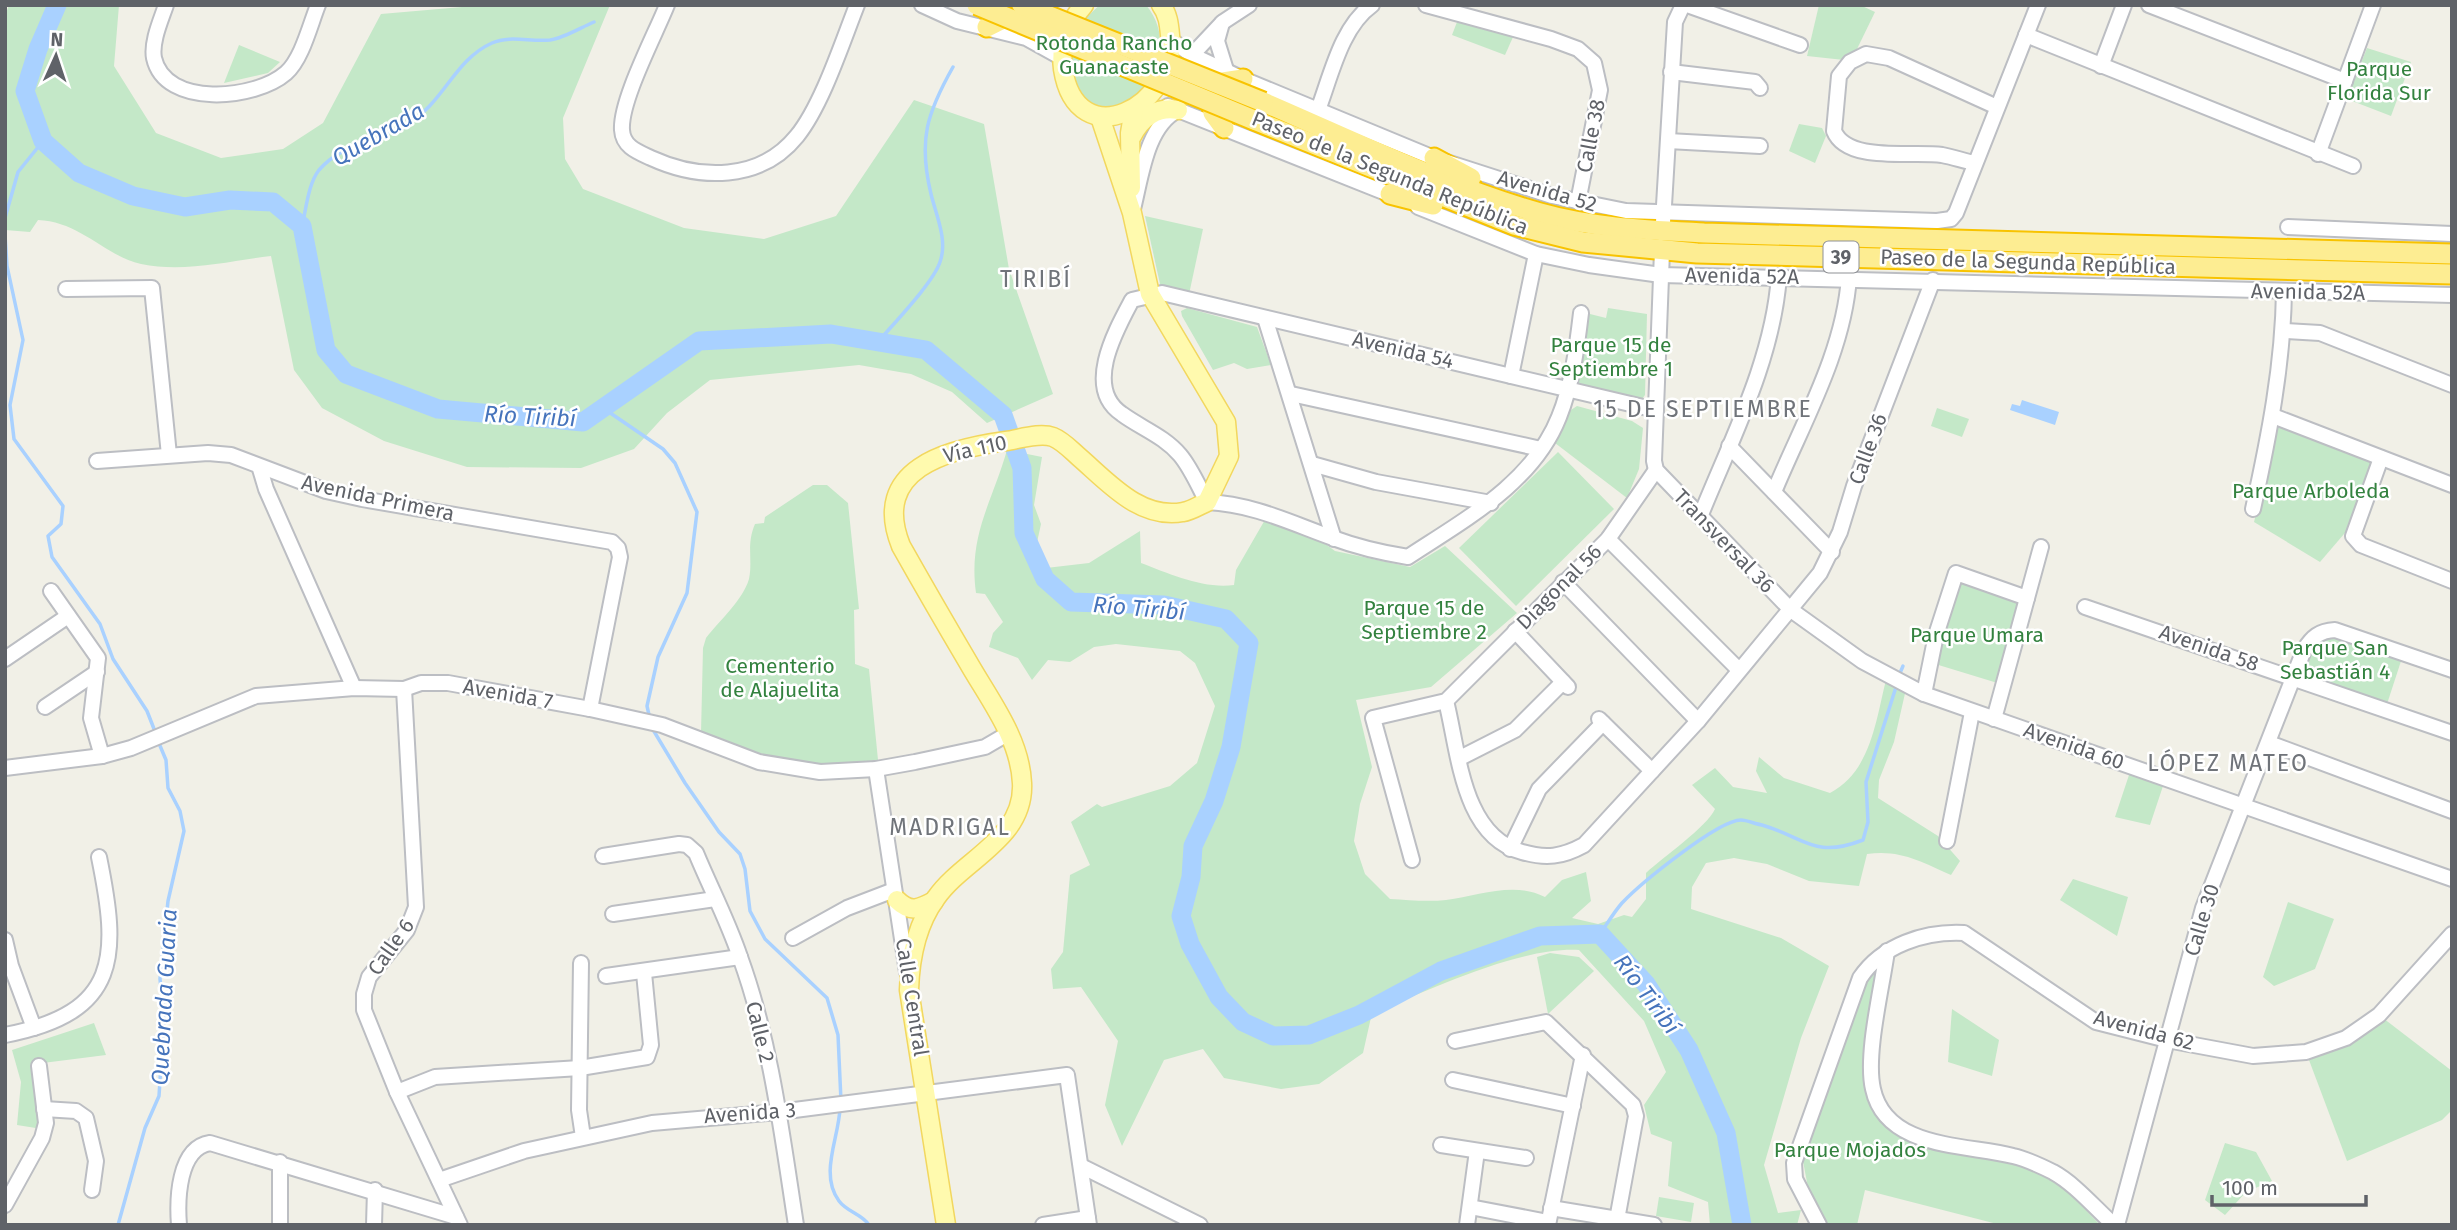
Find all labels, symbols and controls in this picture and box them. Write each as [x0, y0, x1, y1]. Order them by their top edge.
north arrow [21, 21, 91, 91]
text: N [50, 28, 64, 51]
park label: Rotonda Rancho Guanacaste [1036, 30, 1192, 80]
park label: Parque Florida Sur [2327, 56, 2431, 106]
water label: Quebrada [327, 96, 429, 172]
street label: Calle 38 [1571, 97, 1611, 175]
street label: Paseo de la Segunda República [1248, 106, 1532, 240]
street label: Avenida 52 [1494, 164, 1600, 218]
road number: 39 [1824, 242, 1858, 272]
street label: Paseo de la Segunda República [1880, 244, 2176, 280]
street label: Avenida 52A [1685, 262, 1799, 290]
district label: TIRIBÍ [1000, 264, 1072, 293]
street label: Avenida 52A [2251, 278, 2365, 306]
street label: Avenida 54 [1350, 326, 1456, 374]
park label: Parque 15 de Septiembre 1 [1549, 332, 1673, 382]
district label: 15 DE SEPTIEMBRE [1593, 395, 1813, 423]
water label: Río Tiribí [483, 400, 579, 432]
street label: Calle 36 [1843, 410, 1893, 488]
street label: Vía 110 [941, 429, 1009, 469]
street label: Avenida Primera [299, 469, 457, 527]
park label: Parque Arboleda [2232, 478, 2390, 504]
street label: Transversal 36 [1668, 484, 1780, 598]
street label: Diagonal 56 [1511, 539, 1607, 635]
water label: Río Tiribí [1092, 590, 1188, 626]
park label: Parque 15 de Septiembre 2 [1361, 595, 1487, 645]
street label: Avenida 58 [2156, 619, 2262, 677]
park label: Parque Umara [1910, 622, 2044, 648]
park label: Parque San Sebastián 4 [2280, 635, 2390, 685]
park label: Cementerio de Alajuelita [720, 653, 840, 703]
street label: Avenida 7 [461, 673, 555, 715]
street label: Avenida 60 [2020, 717, 2128, 775]
district label: LÓPEZ MATEO [2147, 748, 2309, 777]
district label: MADRIGAL [889, 813, 1011, 841]
street label: Calle 30 [2179, 881, 2225, 959]
water label: Quebrada Guaria [145, 908, 183, 1086]
street label: Calle 6 [362, 914, 420, 980]
street label: Calle Central [890, 936, 934, 1058]
water label: Río Tiribí [1608, 949, 1687, 1041]
street label: Calle 2 [740, 999, 780, 1065]
street label: Avenida 62 [2091, 1004, 2197, 1056]
street label: Avenida 3 [703, 1097, 797, 1129]
park label: Parque Mojados [1774, 1137, 1926, 1163]
scale bar [2212, 1164, 2366, 1208]
text: 100 m [2222, 1175, 2278, 1201]

